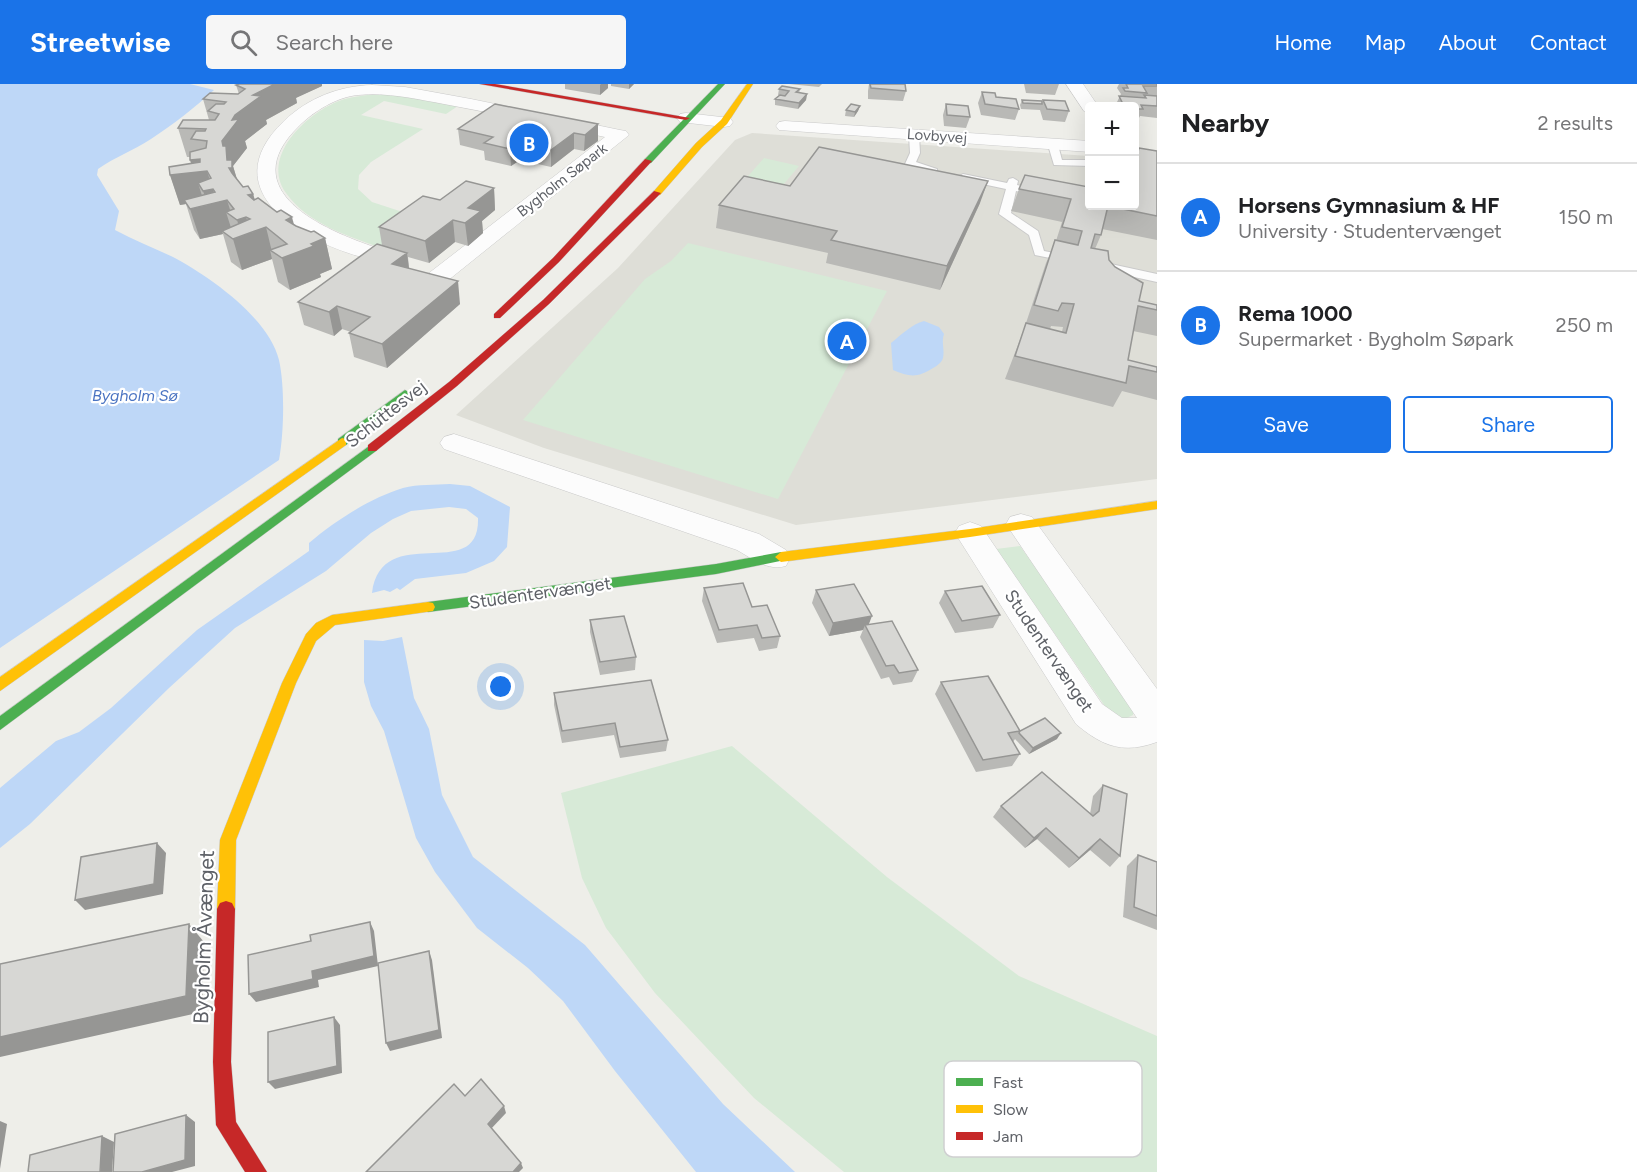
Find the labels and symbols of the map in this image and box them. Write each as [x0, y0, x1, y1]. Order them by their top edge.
pin: B [510, 120, 548, 166]
street label: Lovbyvej [906, 125, 968, 147]
street label: Bygholm Søpark [513, 139, 611, 221]
pin: A [828, 318, 866, 364]
street label: Schüttesvej [341, 376, 431, 452]
water label: Bygholm Sø [92, 386, 179, 405]
street label: Studentervænget [468, 572, 613, 614]
street label: Studentervænget [1000, 585, 1098, 717]
your location [486, 672, 515, 701]
street label: Bygholm Åvænget [188, 850, 219, 1024]
legend [944, 1061, 1142, 1157]
text: Fast [993, 1073, 1023, 1092]
text: Slow [993, 1100, 1028, 1119]
text: Jam [993, 1127, 1023, 1146]

